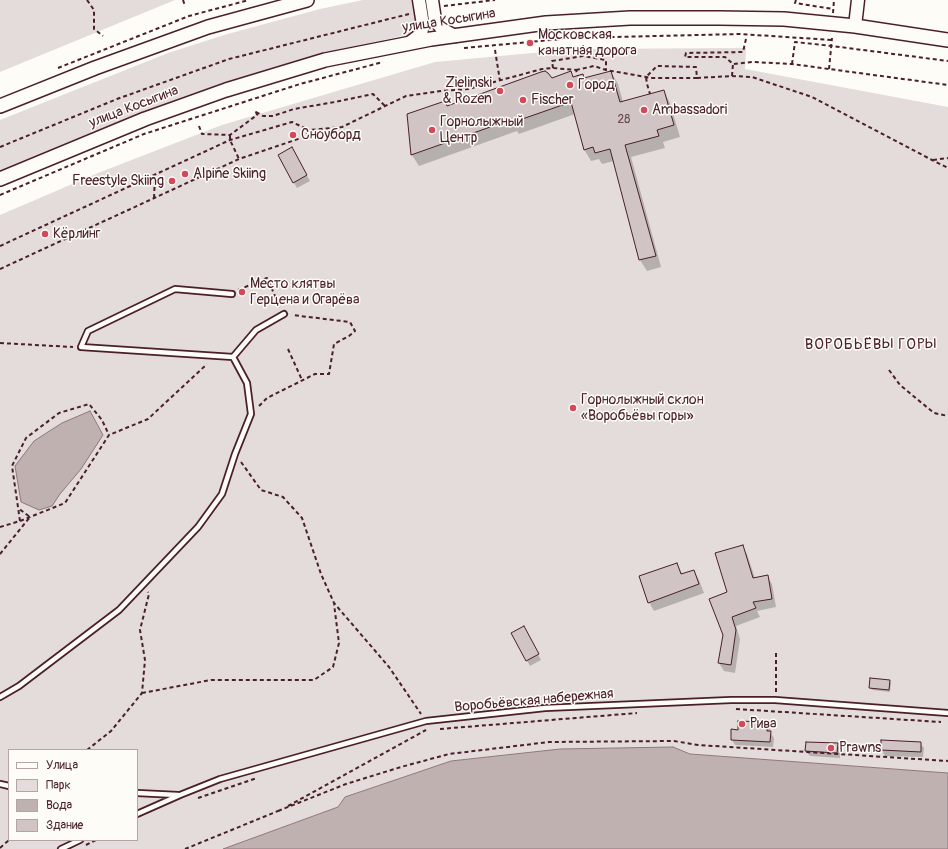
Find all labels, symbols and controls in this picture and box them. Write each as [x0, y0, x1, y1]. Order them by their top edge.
street label: улица Косыгина [401, 5, 497, 37]
place label: Московская канатная дорога [538, 27, 637, 60]
marker: Московская канатная дорога [525, 38, 535, 48]
place label: Zielinski & Rozen [443, 75, 492, 108]
place label: Город [578, 77, 615, 93]
marker: Город [565, 80, 575, 90]
street label: улица Косыгина [87, 82, 181, 132]
marker: Zielinski & Rozen [495, 86, 505, 96]
place label: Fischer [531, 92, 574, 108]
marker: Fischer [518, 95, 528, 105]
place label: Ambassadori [652, 102, 727, 118]
marker: Ambassadori [639, 105, 649, 115]
house number: 28 [618, 113, 630, 127]
place label: Горнолыжный Центр [440, 114, 523, 146]
marker: Горнолыжный Центр [427, 125, 437, 135]
place label: Сноуборд [301, 127, 361, 143]
marker: Сноуборд [288, 130, 298, 140]
place label: Alpine Skiing [193, 166, 266, 182]
marker: Alpine Skiing [180, 169, 190, 179]
place label: Freestyle Skiing [72, 173, 164, 189]
marker: Freestyle Skiing [167, 176, 177, 186]
place label: Кёрлинг [53, 226, 101, 242]
marker: Кёрлинг [40, 229, 50, 239]
place label: Место клятвы Герцена и Огарёва [250, 276, 359, 308]
marker: Место клятвы Герцена и Огарёва [237, 287, 247, 297]
district label: ВОРОБЬЁВЫ ГОРЫ [805, 336, 937, 354]
place label: Горнолыжный склон «Воробьёвы горы» [581, 392, 704, 424]
marker: Горнолыжный склон «Воробьёвы горы» [568, 403, 578, 413]
street label: Воробьёвская набережная [454, 686, 614, 716]
place label: Рива [750, 716, 777, 732]
marker: Рива [737, 719, 747, 729]
place label: Prawns [839, 740, 881, 756]
marker: Prawns [826, 743, 836, 753]
legend [8, 749, 138, 841]
text: Улица [46, 758, 78, 773]
text: Парк [46, 778, 71, 793]
text: Вода [46, 798, 72, 813]
text: Здание [46, 818, 83, 833]

